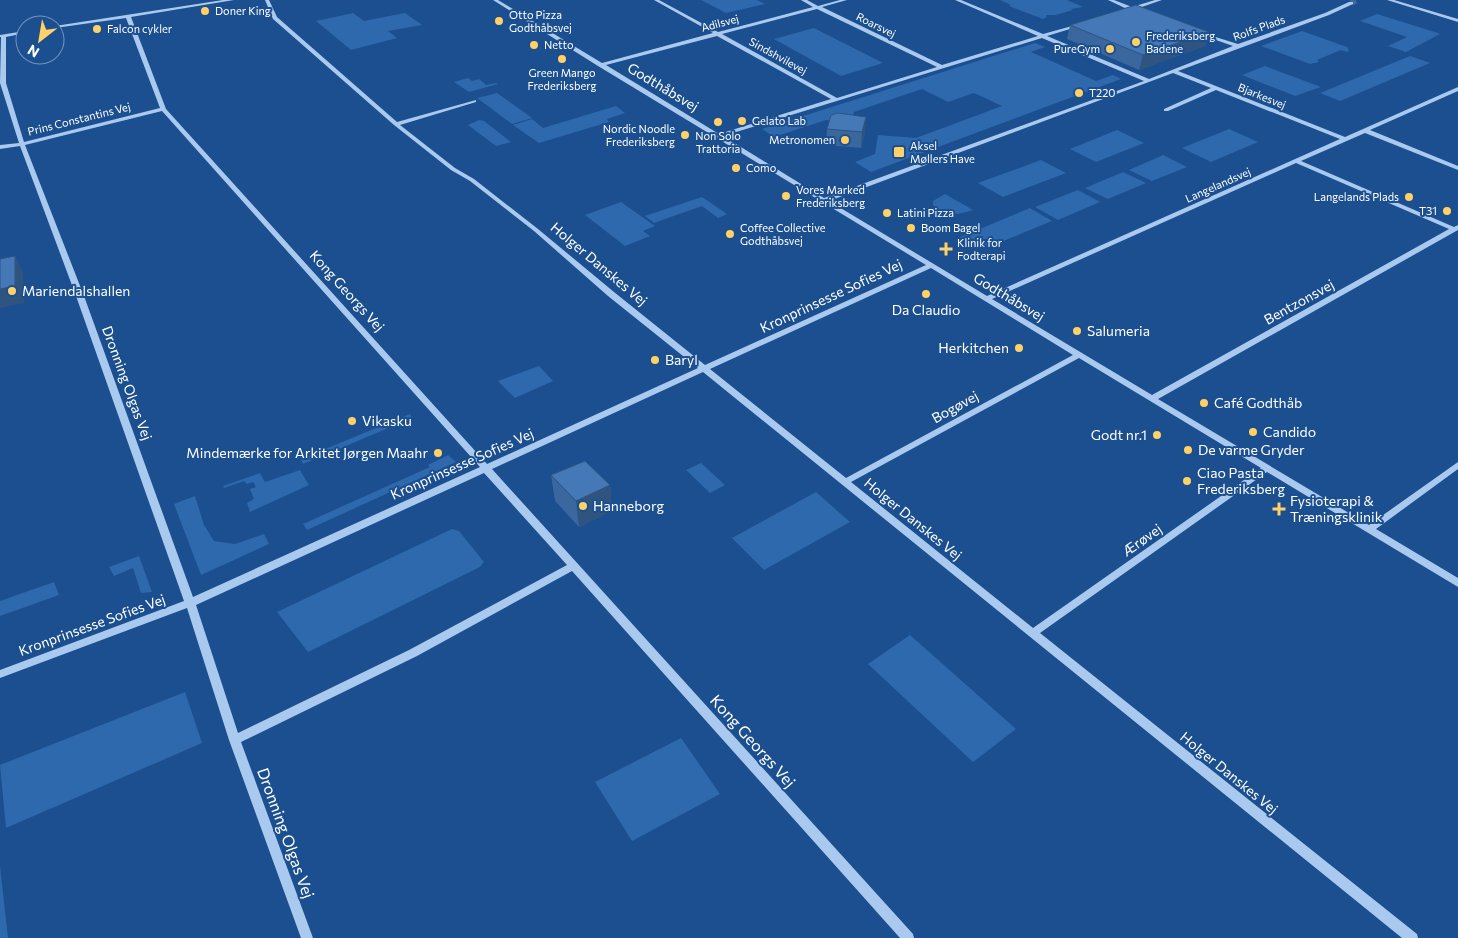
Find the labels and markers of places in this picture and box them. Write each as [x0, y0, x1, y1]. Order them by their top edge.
place label: Doner King [215, 4, 271, 17]
marker: Doner King [199, 5, 211, 17]
place label: Otto Pizza Godthåbsvej [509, 8, 572, 34]
marker: Otto Pizza Godthåbsvej [493, 15, 505, 27]
place label: Falcon cykler [107, 22, 173, 35]
marker: Falcon cykler [91, 23, 103, 35]
place label: Frederiksberg Badene [1146, 29, 1215, 55]
marker: Frederiksberg Badene [1130, 36, 1142, 48]
place label: Netto [544, 38, 574, 51]
marker: Netto [528, 39, 540, 51]
place label: PureGym [1054, 42, 1100, 55]
marker: PureGym [1104, 43, 1116, 55]
marker: Green Mango Frederiksberg [556, 53, 568, 65]
place label: Green Mango Frederiksberg [527, 66, 597, 92]
place label: T220 [1089, 86, 1115, 99]
marker: T220 [1073, 87, 1085, 99]
place label: Gelato Lab [752, 114, 806, 127]
marker: Gelato Lab [736, 115, 748, 127]
marker: Non Solo Trattoria [712, 116, 724, 128]
place label: Nordic Noodle Frederiksberg [603, 122, 675, 148]
marker: Nordic Noodle Frederiksberg [679, 129, 691, 141]
place label: Non Solo Trattoria [695, 129, 741, 155]
place label: Metronomen [769, 133, 835, 146]
marker: Metronomen [839, 134, 851, 146]
place label: Aksel Møllers Have [910, 139, 975, 165]
marker: Aksel Møllers Have [892, 145, 906, 159]
place label: Como [746, 161, 777, 174]
marker: Como [730, 162, 742, 174]
place label: Vores Marked Frederiksberg [796, 183, 865, 209]
marker: Vores Marked Frederiksberg [780, 190, 792, 202]
place label: Langelands Plads [1314, 190, 1399, 203]
marker: Langelands Plads [1403, 191, 1415, 203]
place label: T31 [1419, 204, 1437, 217]
marker: T31 [1441, 205, 1453, 217]
place label: Latini Pizza [897, 206, 954, 219]
marker: Latini Pizza [881, 207, 893, 219]
place label: Coffee Collective Godthåbsvej [740, 221, 826, 247]
place label: Boom Bagel [921, 221, 980, 234]
marker: Boom Bagel [905, 222, 917, 234]
marker: Coffee Collective Godthåbsvej [724, 228, 736, 240]
place label: Klinik for Fodterapi [957, 236, 1006, 262]
marker: Klinik for Fodterapi [939, 242, 953, 256]
place label: Mariendalshallen [22, 282, 130, 299]
marker: Mariendalshallen [6, 285, 18, 297]
marker: Da Claudio [920, 288, 932, 300]
place label: Da Claudio [892, 301, 960, 318]
place label: Salumeria [1087, 322, 1150, 339]
marker: Salumeria [1071, 325, 1083, 337]
place label: Herkitchen [938, 339, 1009, 356]
marker: Herkitchen [1013, 342, 1025, 354]
place label: Baryl [665, 351, 698, 368]
marker: Baryl [649, 354, 661, 366]
place label: Café Godthåb [1214, 394, 1302, 411]
marker: Café Godthåb [1198, 397, 1210, 409]
place label: Vikasku [362, 412, 412, 429]
marker: Vikasku [346, 415, 358, 427]
place label: Candido [1263, 423, 1316, 440]
place label: Godt nr.1 [1091, 426, 1147, 443]
marker: Candido [1247, 426, 1259, 438]
marker: Godt nr.1 [1151, 429, 1163, 441]
place label: De varme Gryder [1198, 441, 1305, 458]
place label: Mindemærke for Arkitet Jørgen Maahr [186, 444, 428, 461]
marker: De varme Gryder [1182, 444, 1194, 456]
marker: Mindemærke for Arkitet Jørgen Maahr [432, 447, 444, 459]
place label: Ciao Pasta Frederiksberg [1197, 464, 1285, 497]
marker: Ciao Pasta Frederiksberg [1181, 475, 1193, 487]
place label: Fysioterapi & Træningsklinik [1290, 492, 1383, 525]
place label: Hanneborg [593, 497, 664, 514]
marker: Hanneborg [577, 500, 589, 512]
marker: Fysioterapi & Træningsklinik [1272, 502, 1286, 516]

